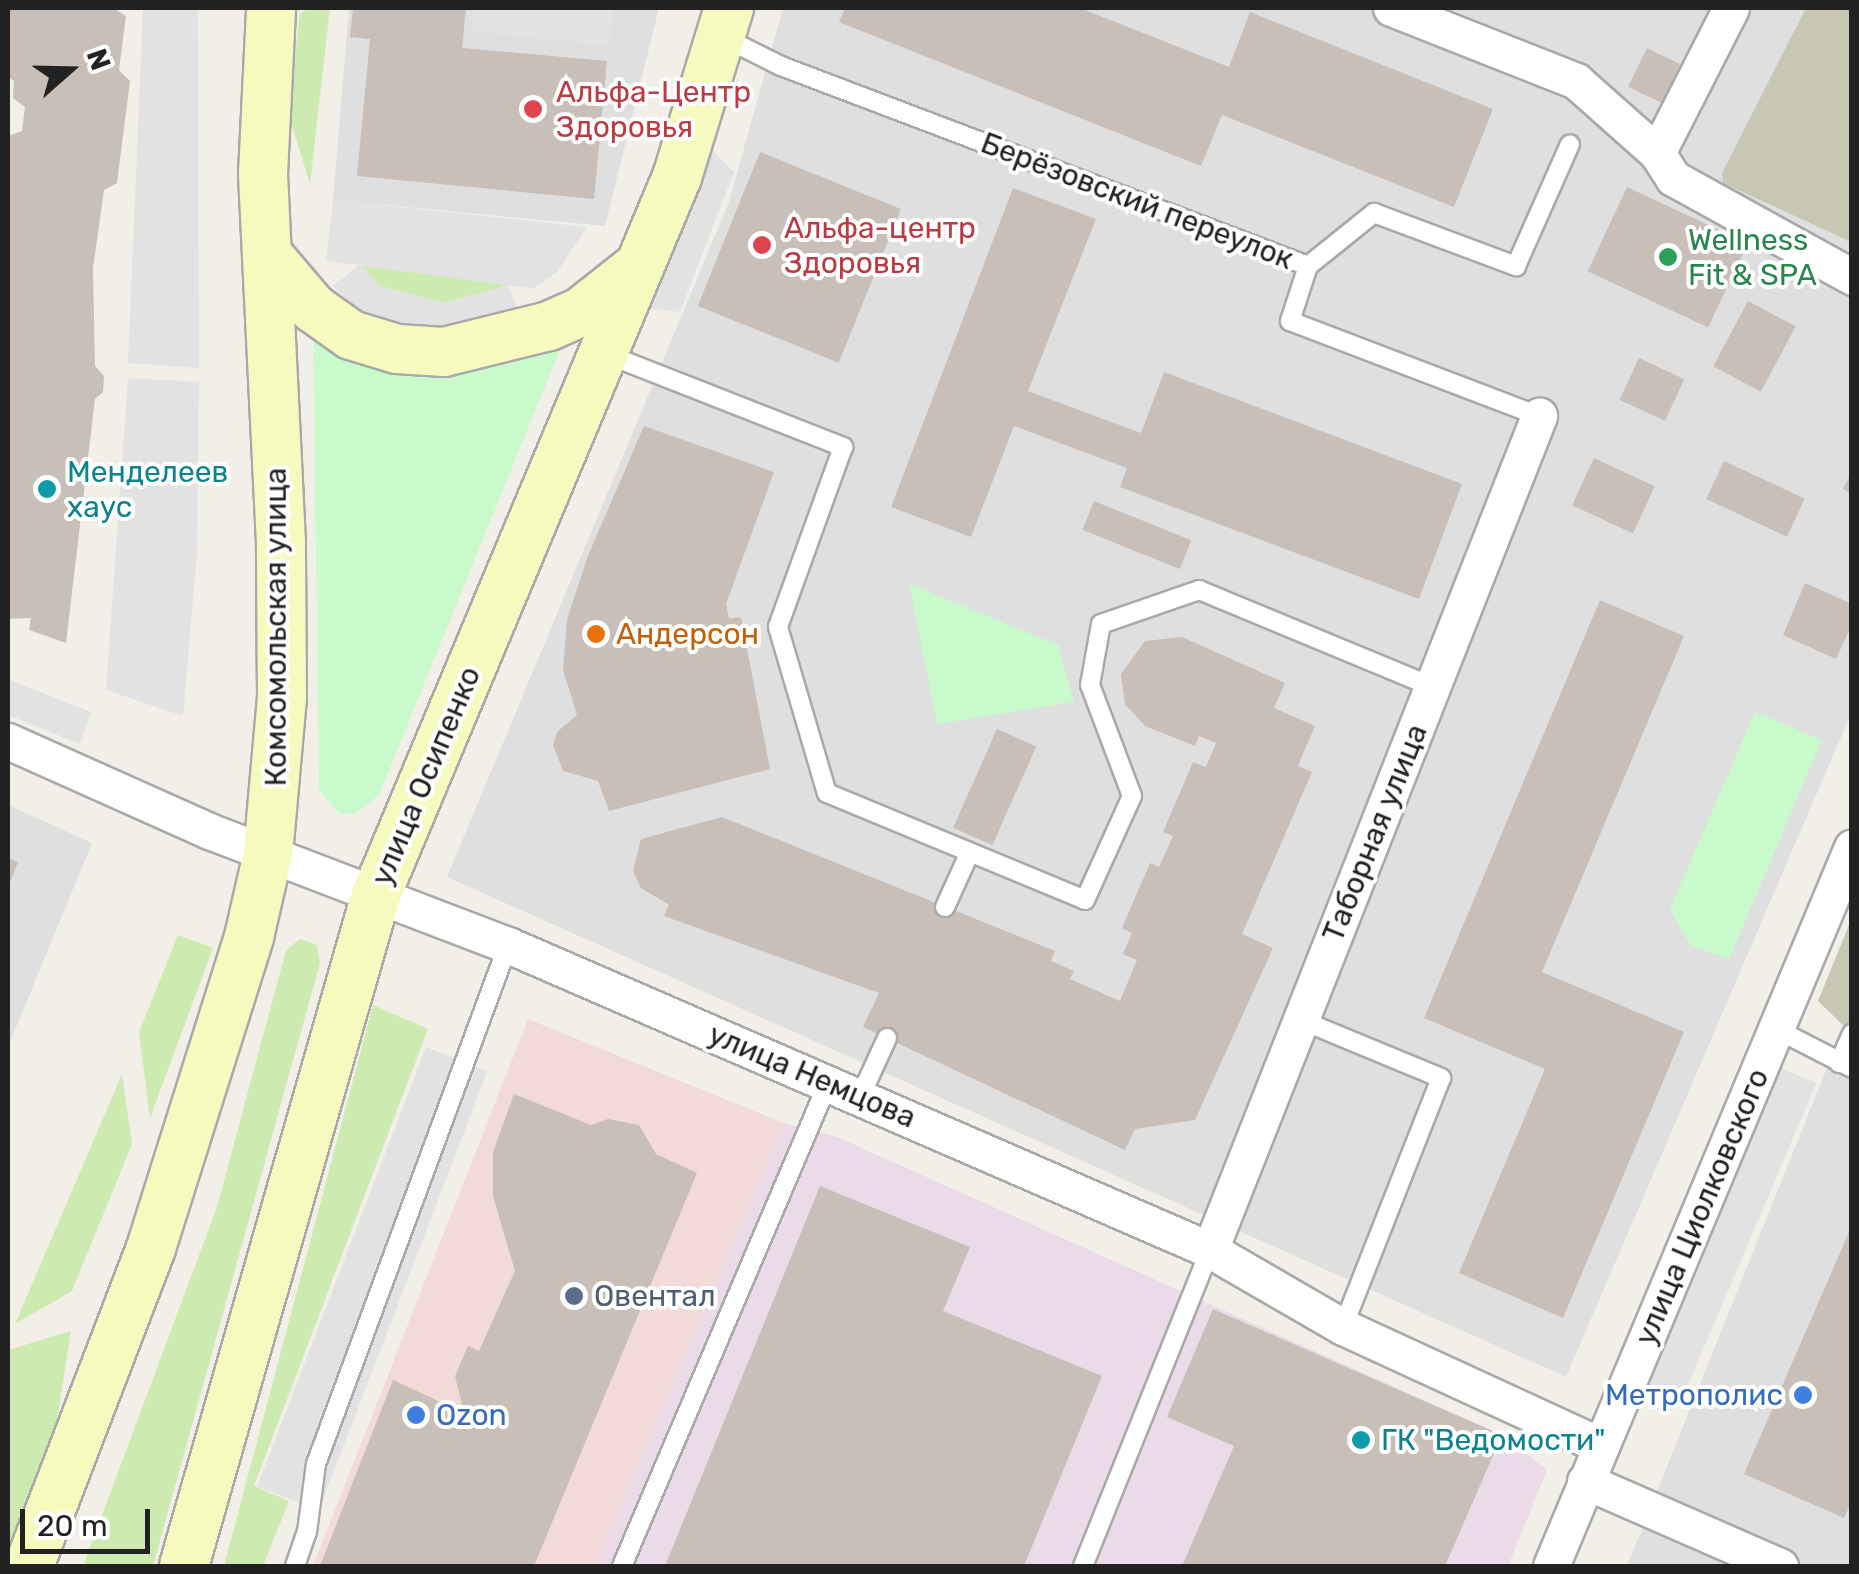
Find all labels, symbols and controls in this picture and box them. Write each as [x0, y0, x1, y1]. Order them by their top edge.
north arrow [20, 20, 120, 120]
text: N [80, 44, 118, 75]
place label: Альфа-Центр Здоровья [556, 74, 751, 144]
marker: Альфа-Центр Здоровья [520, 96, 546, 122]
street label: Берёзовский переулок [976, 125, 1298, 277]
place label: Альфа-центр Здоровья [784, 210, 976, 280]
place label: Wellness Fit & SPA [1688, 222, 1817, 292]
marker: Альфа-центр Здоровья [749, 232, 775, 258]
marker: Wellness Fit & SPA [1657, 246, 1679, 268]
place label: Менделеев хаус [67, 454, 228, 524]
street label: Комсомольская улица [258, 468, 294, 786]
marker: Менделеев хаус [36, 478, 58, 500]
place label: Андерсон [616, 616, 759, 652]
marker: Андерсон [585, 623, 607, 645]
street label: улица Осипенко [364, 661, 488, 891]
street label: Таборная улица [1315, 719, 1435, 947]
street label: улица Немцова [703, 1016, 921, 1136]
street label: улица Циолковского [1627, 1063, 1777, 1351]
place label: Овентал [594, 1278, 716, 1314]
marker: Овентал [563, 1285, 585, 1307]
place label: Метрополис [1605, 1377, 1783, 1413]
marker: Метрополис [1792, 1384, 1814, 1406]
place label: Ozon [436, 1397, 507, 1433]
marker: Ozon [405, 1404, 427, 1426]
place label: ГК "Ведомости" [1381, 1422, 1605, 1458]
marker: ГК "Ведомости" [1350, 1429, 1372, 1451]
scale bar [25, 1489, 155, 1551]
text: 20 m [37, 1508, 108, 1544]

